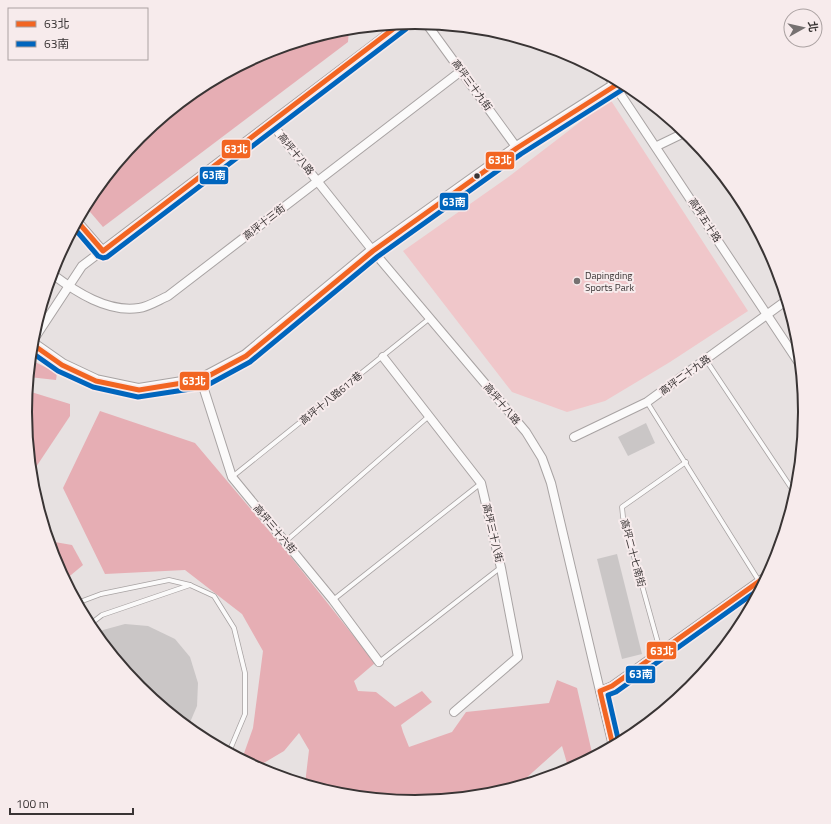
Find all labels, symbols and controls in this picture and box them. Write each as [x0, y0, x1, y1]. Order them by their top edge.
legend [8, 8, 148, 60]
north arrow [783, 8, 823, 48]
text: 63北 [44, 14, 69, 33]
text: 北 [804, 20, 822, 33]
text: 63南 [44, 34, 69, 53]
street label: 高坪三十九街 [448, 56, 496, 114]
street label: 高坪十八路 [274, 130, 318, 178]
line badge: 63北 [221, 139, 251, 159]
text: 63北 [224, 141, 248, 157]
line badge: 63北 [485, 151, 515, 170]
text: 63北 [488, 152, 512, 168]
line badge: 63南 [199, 166, 229, 185]
text: 63南 [202, 167, 226, 183]
unlabelled marker [472, 171, 482, 181]
line badge: 63南 [439, 192, 469, 211]
text: 63南 [442, 194, 466, 210]
street label: 高坪五十路 [685, 195, 725, 245]
street label: 高坪十三街 [240, 201, 288, 243]
place label: Dapingding Sports Park [585, 268, 634, 295]
marker: Dapingding Sports Park [572, 276, 582, 286]
street label: 高坪二十九路 [656, 351, 714, 399]
street label: 高坪十八路617巷 [296, 368, 366, 428]
line badge: 63北 [179, 371, 210, 391]
text: 63北 [182, 373, 206, 389]
street label: 高坪十八路 [480, 380, 524, 428]
street label: 高坪三十六街 [250, 501, 300, 557]
street label: 高坪三十八街 [479, 502, 507, 564]
street label: 高坪二十七南街 [617, 517, 649, 589]
line badge: 63北 [646, 641, 677, 660]
text: 63北 [650, 643, 674, 659]
line badge: 63南 [625, 665, 656, 684]
text: 63南 [629, 666, 653, 682]
scale bar [10, 790, 133, 816]
text: 100 m [16, 794, 49, 813]

